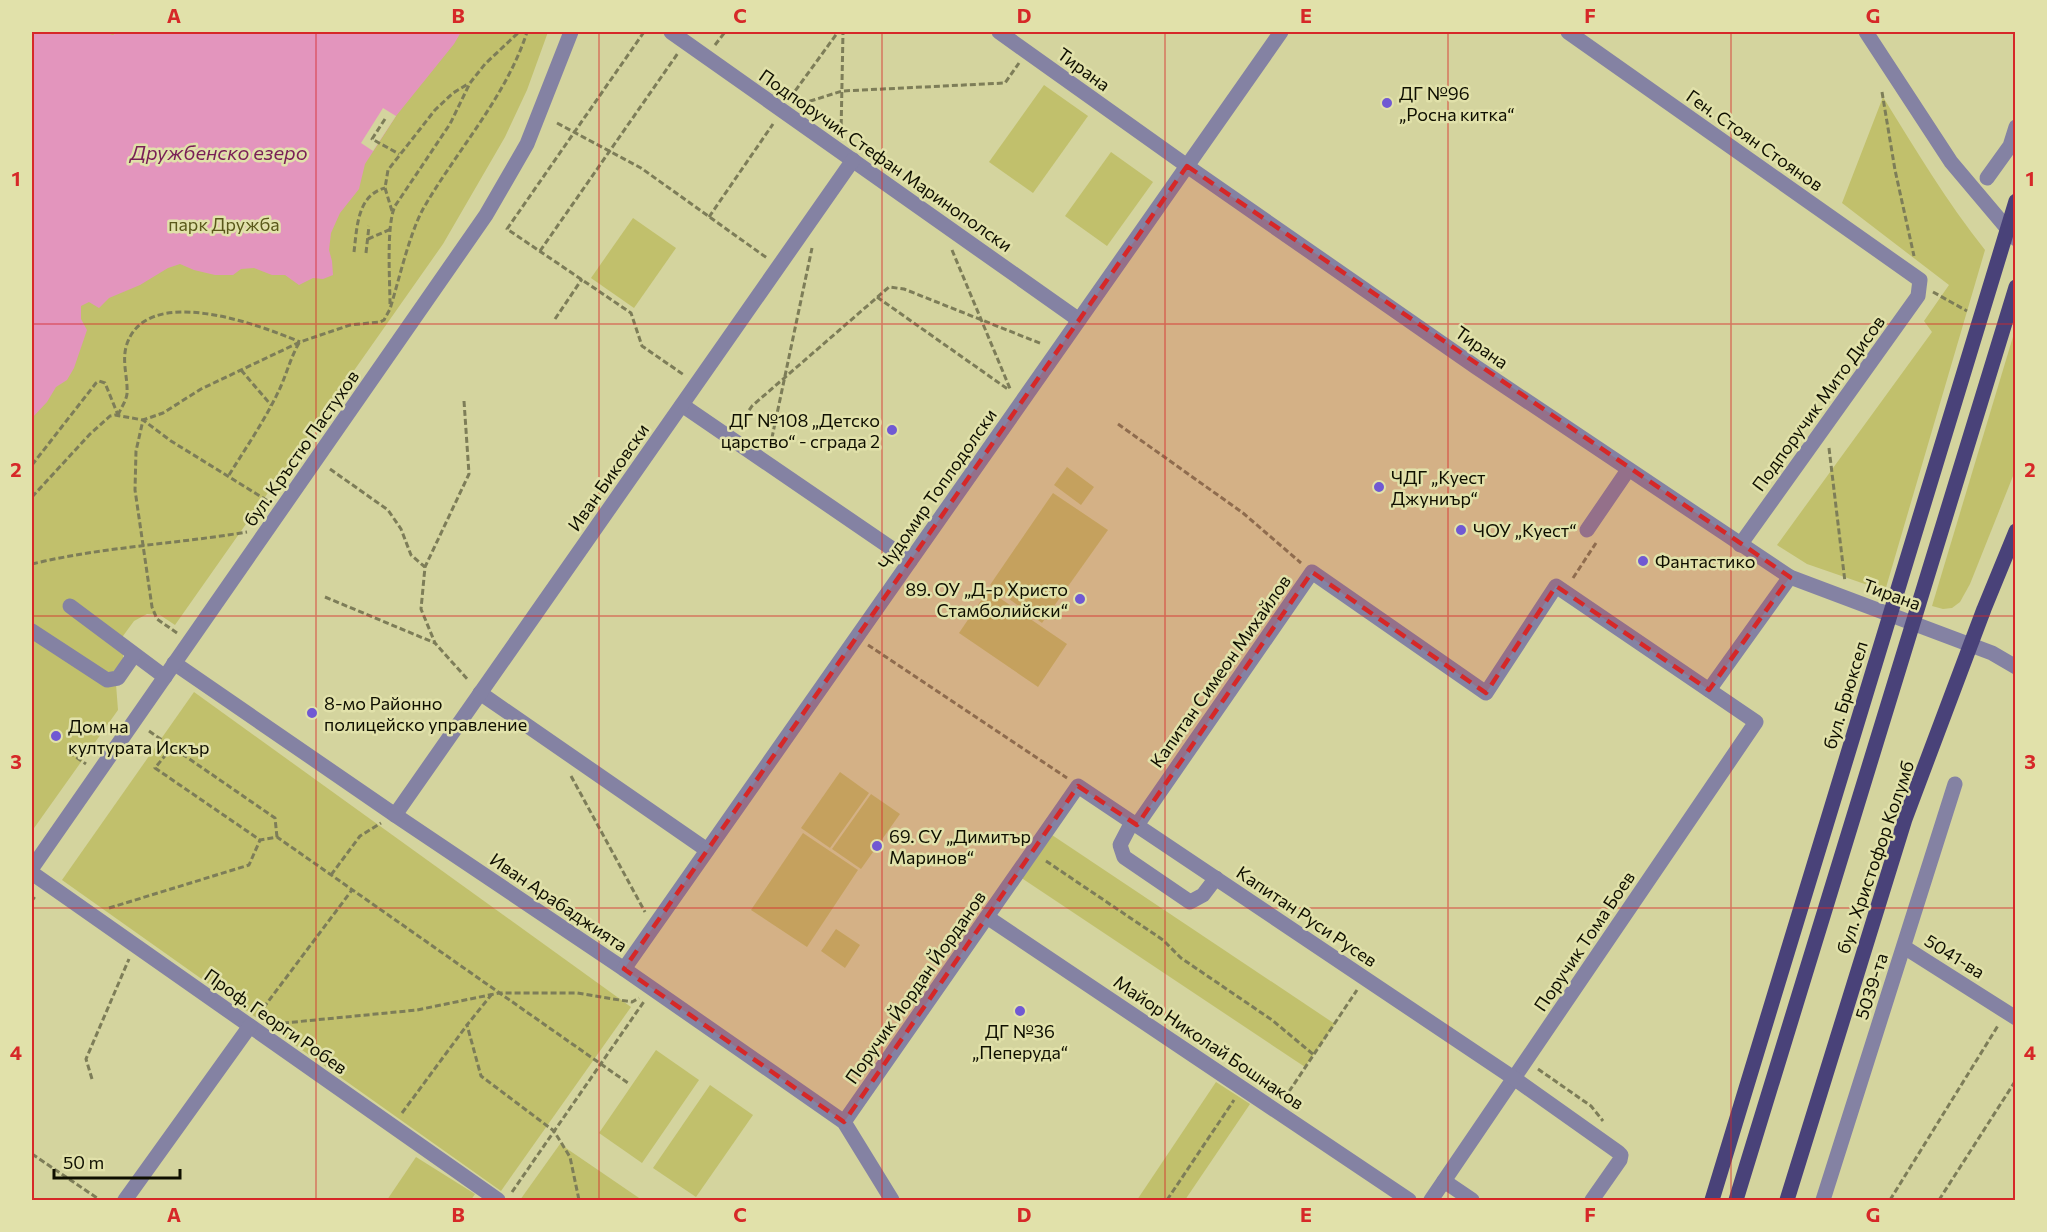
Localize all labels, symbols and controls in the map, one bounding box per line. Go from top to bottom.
text: A [167,3,181,27]
text: B [451,3,465,27]
text: C [733,3,747,27]
text: D [1017,3,1031,27]
text: E [1300,3,1312,27]
text: F [1584,3,1596,27]
text: G [1866,3,1880,27]
street label: Тирана [1053,43,1115,95]
street label: Подпоручик Стефан Маринополски [755,64,1017,256]
place label: ДГ №96 „Росна китка“ [1399,82,1514,125]
street label: Ген. Стоян Стоянов [1682,85,1828,195]
marker: ДГ №96 „Росна китка“ [1380,96,1394,110]
water label: Дружбенско езеро [128,140,308,164]
text: 1 [11,166,21,190]
text: 1 [2025,166,2035,190]
park label: парк Дружба [168,213,280,235]
street label: Подпоручик Мито Дисов [1747,311,1889,495]
street label: Тирана [1451,321,1513,373]
street label: бул. Кръстю Пастухов [239,366,363,530]
street label: Чудомир Топлодолски [873,404,1001,574]
place label: ДГ №108 „Детско царство“ - сграда 2 [721,409,880,452]
street label: Иван Биковски [563,419,653,535]
marker: ДГ №108 „Детско царство“ - сграда 2 [885,423,899,437]
text: 2 [10,457,22,481]
text: 2 [2024,457,2036,481]
place label: ЧДГ „Куест Джуниър“ [1391,466,1486,509]
marker: ЧДГ „Куест Джуниър“ [1372,480,1386,494]
place label: ЧОУ „Куест“ [1473,519,1577,541]
marker: ЧОУ „Куест“ [1454,523,1468,537]
place label: Фантастико [1655,550,1755,572]
marker: Фантастико [1636,554,1650,568]
street label: Капитан Симеон Михайлов [1145,570,1295,772]
street label: Тирана [1860,573,1924,615]
place label: 89. ОУ „Д-р Христо Стамболийски“ [905,578,1068,621]
marker: 89. ОУ „Д-р Христо Стамболийски“ [1073,592,1087,606]
street label: бул. Брюксел [1818,638,1872,752]
place label: 8-мо Районно полицейско управление [324,692,527,735]
marker: 8-мо Районно полицейско управление [305,706,319,720]
place label: Дом на културата Искър [68,715,209,758]
marker: Дом на културата Искър [49,729,63,743]
text: 3 [10,749,22,773]
text: 3 [2024,749,2036,773]
street label: бул. Христофор Колумб [1832,757,1918,956]
place label: 69. СУ „Димитър Маринов“ [889,825,1031,868]
marker: 69. СУ „Димитър Маринов“ [870,839,884,853]
street label: Иван Арабаджията [486,848,632,956]
street label: Капитан Руси Русев [1233,861,1381,971]
street label: Поручик Тома Боев [1529,867,1639,1015]
street label: Поручик Йордан Йорданов [840,886,990,1088]
street label: 5041-ва [1921,929,1989,983]
street label: 5039-та [1850,950,1892,1022]
street label: Проф. Георги Робев [200,963,352,1079]
street label: Майор Николай Бошнаков [1110,970,1308,1114]
marker: ДГ №36 „Пеперуда“ [1013,1004,1027,1018]
place label: ДГ №36 „Пеперуда“ [972,1020,1068,1063]
text: 4 [10,1040,22,1064]
text: 4 [2024,1040,2036,1064]
scale bar [54,1142,180,1180]
text: 50 m [63,1151,104,1173]
text: A [167,1202,181,1226]
text: B [451,1202,465,1226]
text: C [733,1202,747,1226]
text: D [1017,1202,1031,1226]
text: E [1300,1202,1312,1226]
text: F [1584,1202,1596,1226]
text: G [1866,1202,1880,1226]

